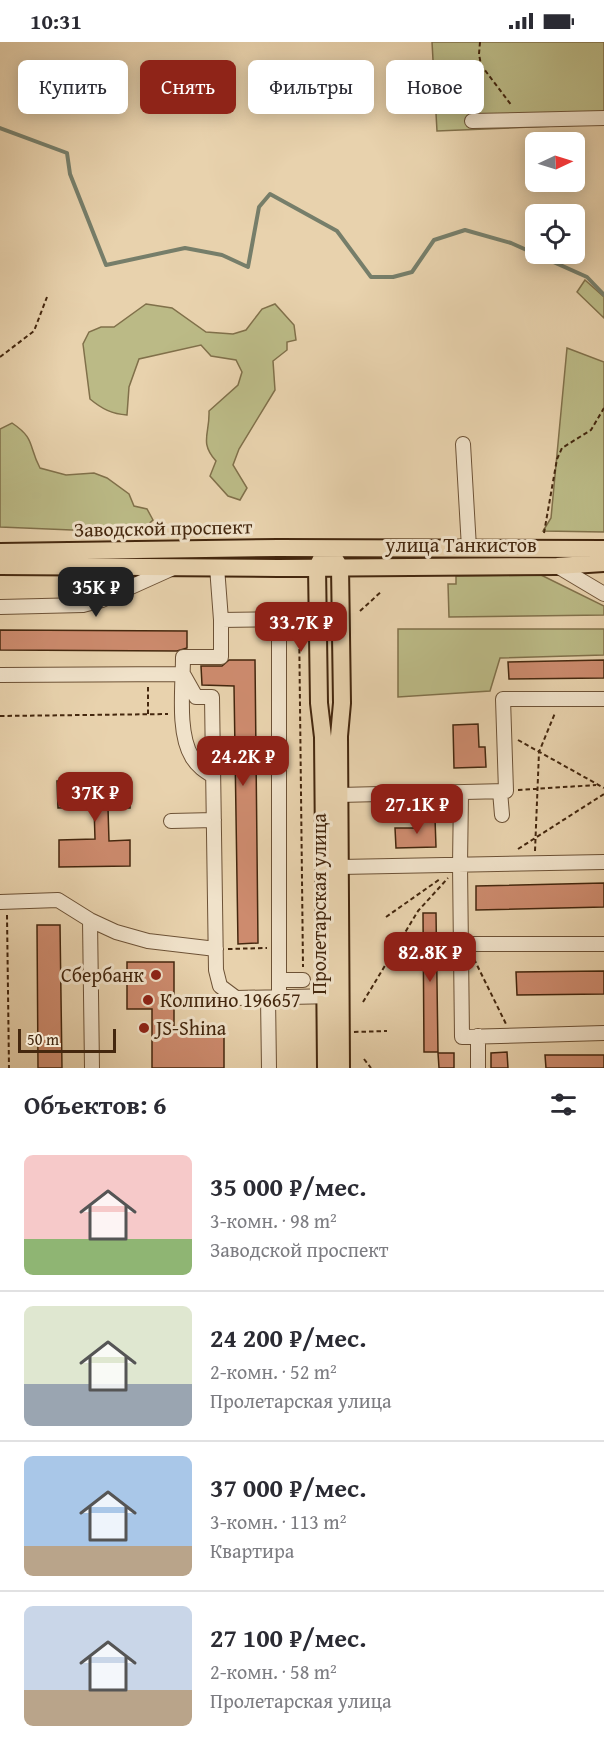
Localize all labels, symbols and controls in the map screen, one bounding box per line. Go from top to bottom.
text: 10:31 [30,5,82,37]
chip: Купить [18,60,128,114]
chip: Снять [140,60,236,114]
chip: Фильтры [248,60,374,114]
chip: Новое [386,60,484,114]
north arrow [525,132,585,192]
map controls [525,132,585,264]
button: locate [525,204,585,264]
street label: Заводской проспект [74,511,253,544]
street label: улица Танкистов [384,530,537,559]
pin: 35K ₽ [54,567,138,618]
text: 35K ₽ [72,572,120,601]
pin: 33.7K ₽ [246,602,356,653]
text: 33.7K ₽ [269,607,333,636]
pin: 24.2K ₽ [188,736,298,787]
text: 24.2K ₽ [211,741,275,770]
pin: 37K ₽ [53,772,137,823]
text: 37K ₽ [71,777,119,806]
pin: 27.1K ₽ [362,784,472,835]
text: 27.1K ₽ [385,789,449,818]
street label: Пролетарская улица [304,813,333,995]
pin: 82.8K ₽ [375,932,485,983]
text: 82.8K ₽ [398,937,462,966]
place label: Сбербанк [61,960,145,989]
marker: Сбербанк [149,968,163,982]
place label: Колпино 196657 [160,985,301,1014]
marker: Колпино 196657 [141,993,155,1007]
place label: JS-Shina [153,1013,227,1042]
marker: JS-Shina [137,1021,151,1035]
scale bar [18,1026,116,1054]
text: 50 m [27,1027,59,1051]
text: Объектов: 6 [24,1085,167,1124]
icon: filters [547,1088,580,1121]
text: 35 000 ₽/мес. [210,1167,366,1206]
icon: home [72,1179,144,1251]
text: 3-комн. · 98 m² [210,1206,337,1235]
text: Заводской проспект [210,1235,388,1264]
text: 24 200 ₽/мес. [210,1318,366,1357]
icon: home [72,1330,144,1402]
text: 2-комн. · 52 m² [210,1357,337,1386]
text: Пролетарская улица [210,1386,392,1415]
text: 37 000 ₽/мес. [210,1468,366,1507]
icon: home [72,1480,144,1552]
text: 3-комн. · 113 m² [210,1507,346,1536]
text: Квартира [210,1536,294,1565]
text: 27 100 ₽/мес. [210,1618,366,1657]
icon: home [72,1630,144,1702]
text: 2-комн. · 58 m² [210,1657,337,1686]
text: Пролетарская улица [210,1686,392,1715]

